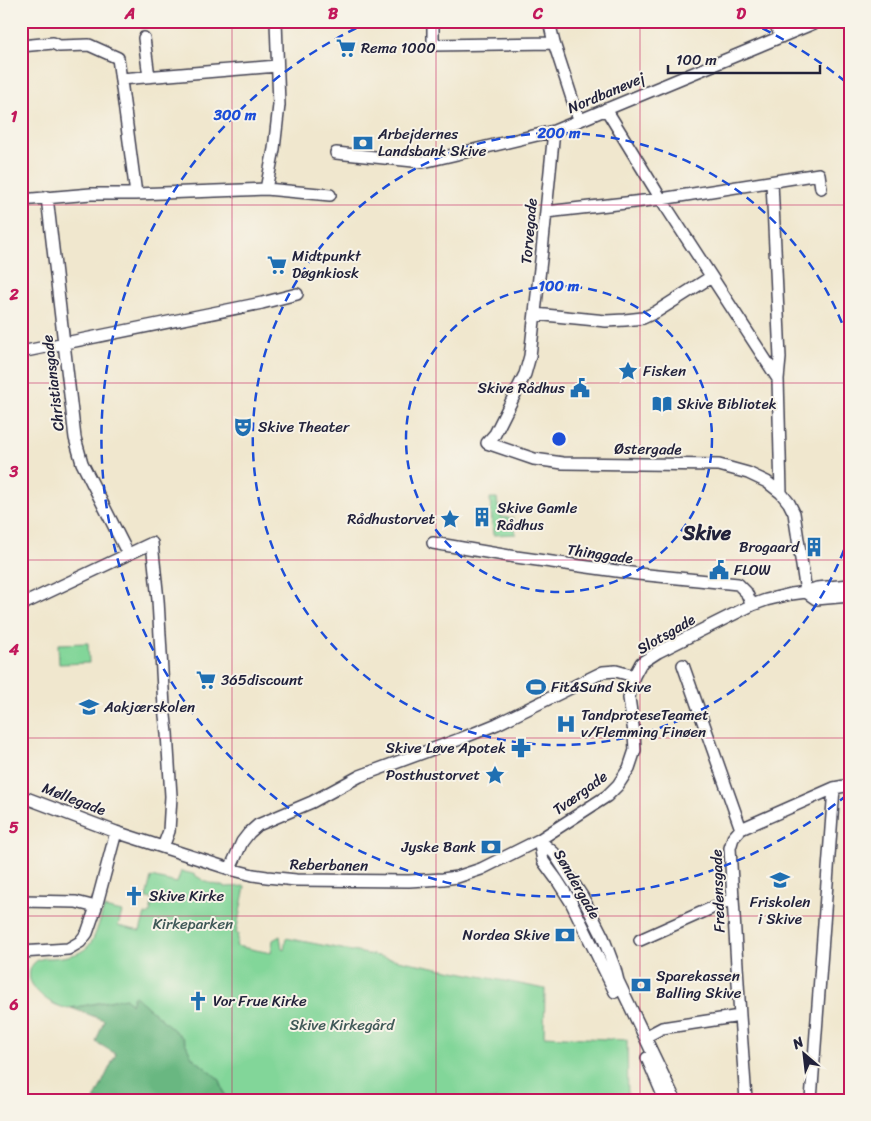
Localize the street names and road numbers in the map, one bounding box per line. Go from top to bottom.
street label: Nordbanevej [563,65,649,121]
street label: Torvegade [513,197,545,265]
street label: Christiansgade [34,333,72,433]
street label: Østergade [614,435,682,463]
street label: Thinggade [565,537,635,571]
street label: Slotsgade [632,607,700,661]
street label: Tværgade [547,764,613,822]
street label: Møllegade [38,775,110,823]
street label: Søndergade [546,844,608,924]
street label: Fredensgade [704,849,732,933]
street label: Reberbanen [290,851,368,879]

